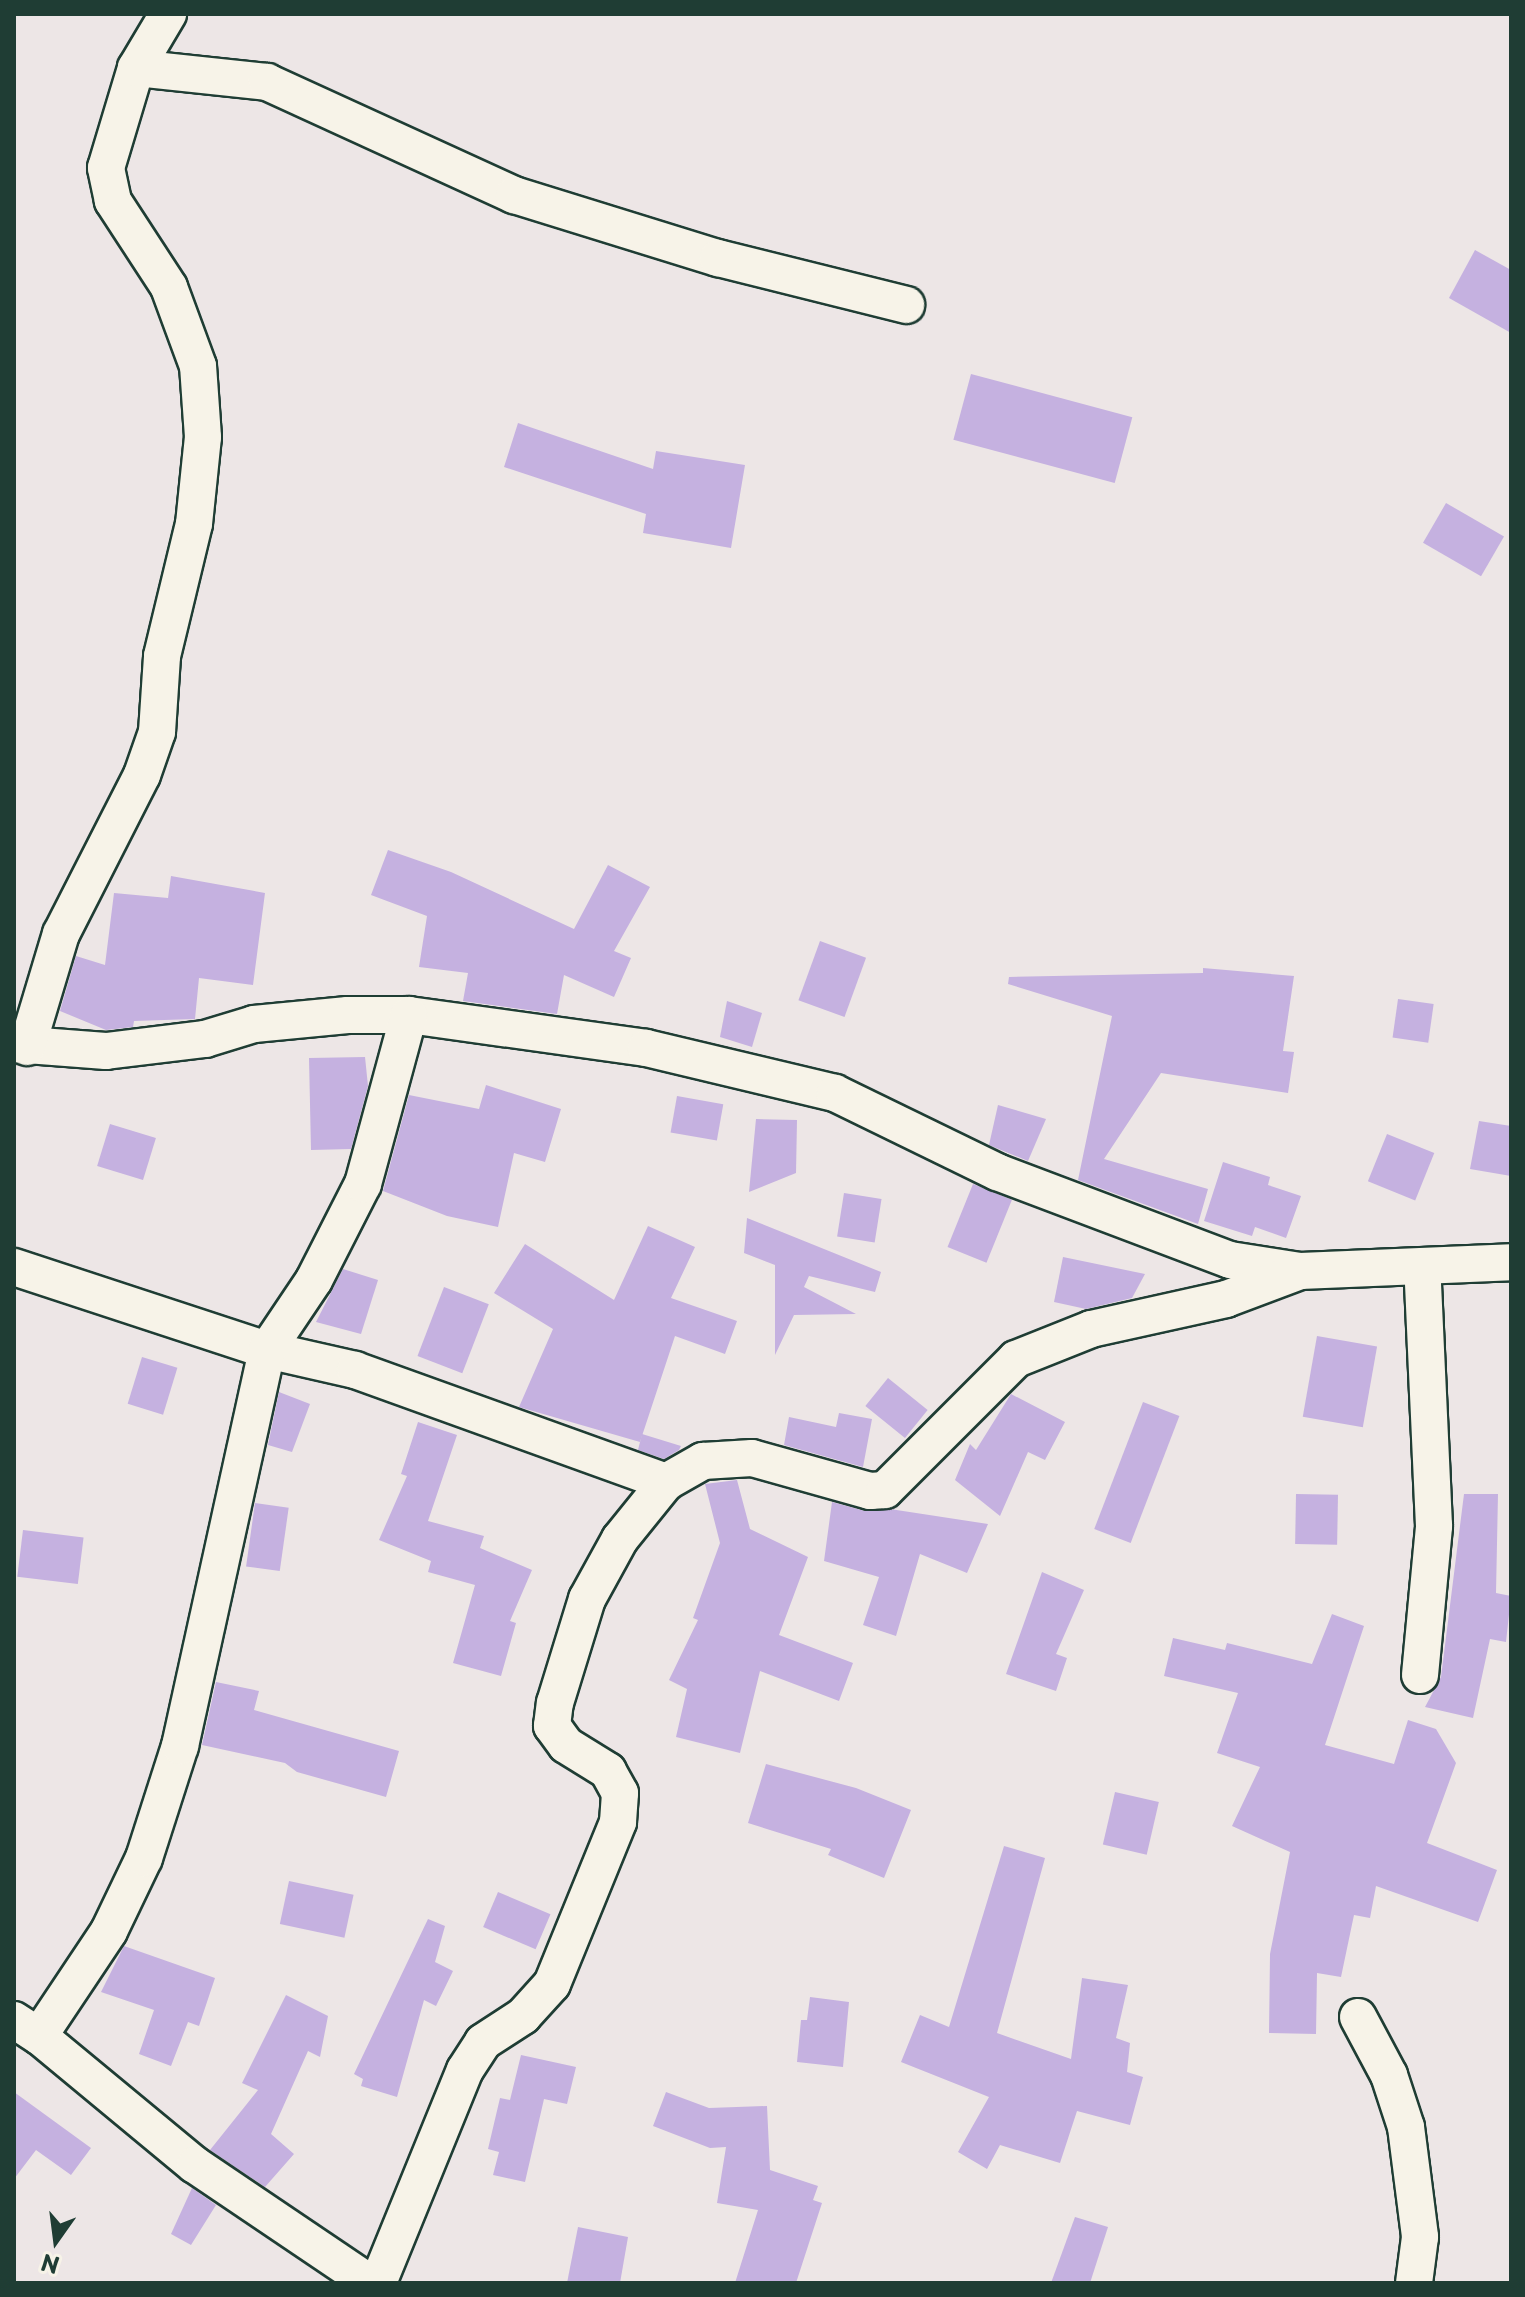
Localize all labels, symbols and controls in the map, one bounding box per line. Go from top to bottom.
north arrow [16,2201,96,2281]
text: N [38,2247,63,2283]

